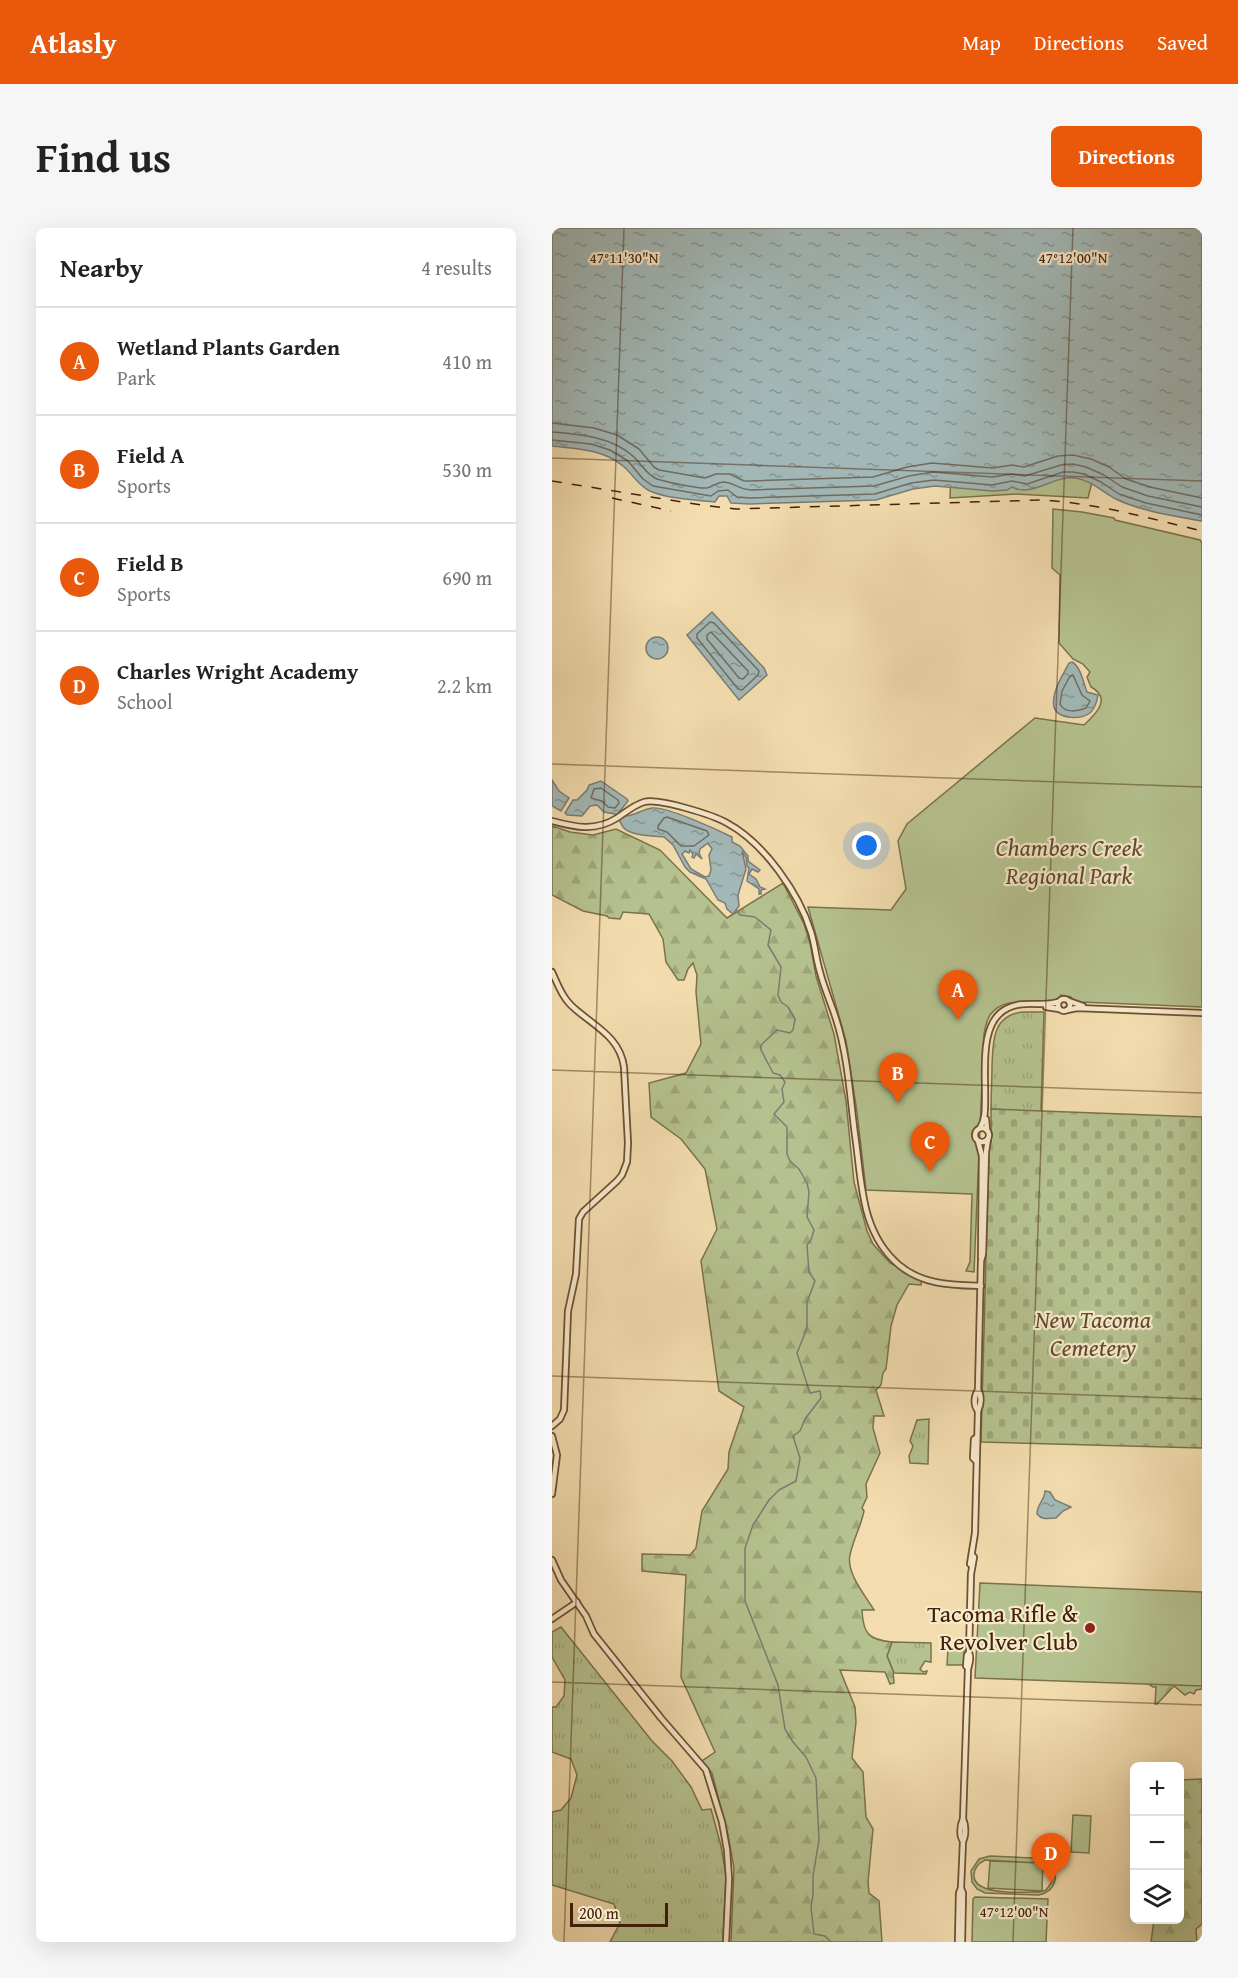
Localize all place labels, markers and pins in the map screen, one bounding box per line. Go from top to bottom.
pin: A [938,970,978,1020]
pin: B [878,1054,918,1103]
pin: C [910,1122,950,1172]
place label: Tacoma Rifle & Revolver Club [927,1596,1079,1659]
marker: Tacoma Rifle & Revolver Club [1083,1621,1097,1635]
pin: D [1032,1834,1070,1883]

